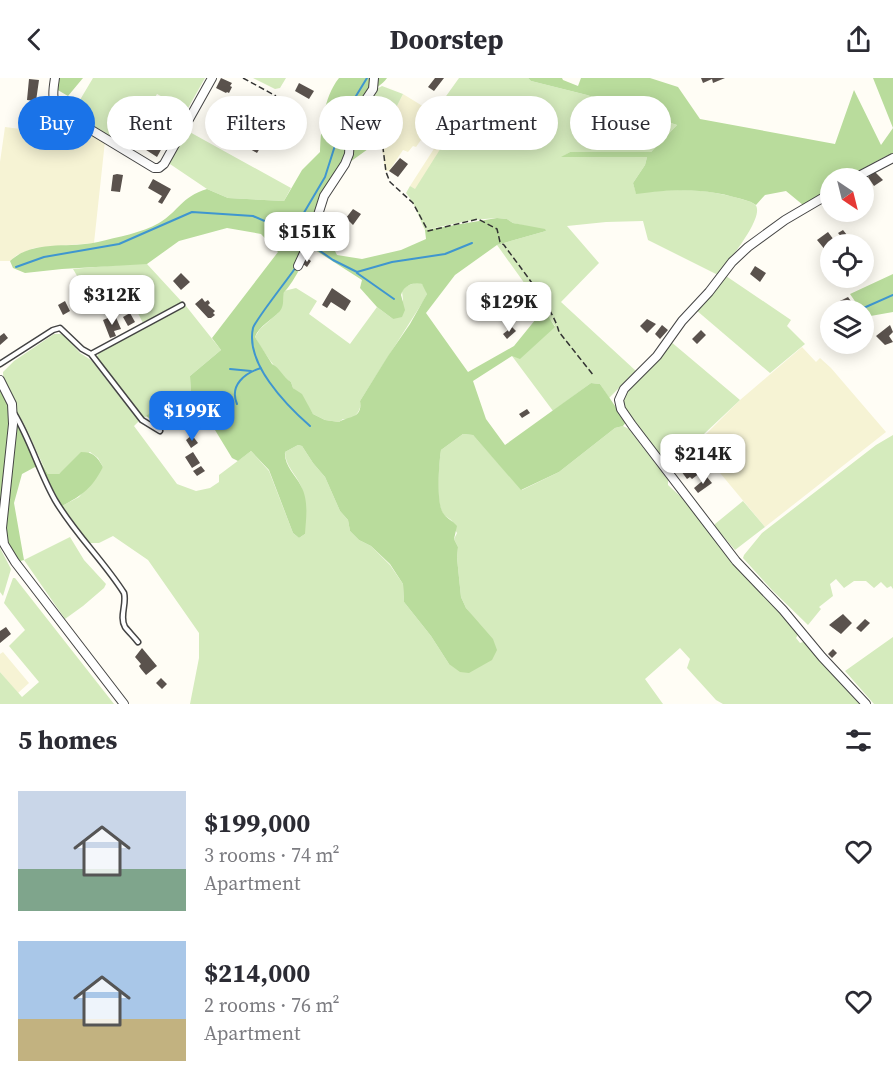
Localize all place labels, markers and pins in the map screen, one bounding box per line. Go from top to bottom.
pin: $151K [265,212,349,263]
pin: $312K [70,275,154,326]
pin: $129K [467,282,551,333]
pin: $199K [150,391,234,442]
pin: $214K [661,434,745,485]

